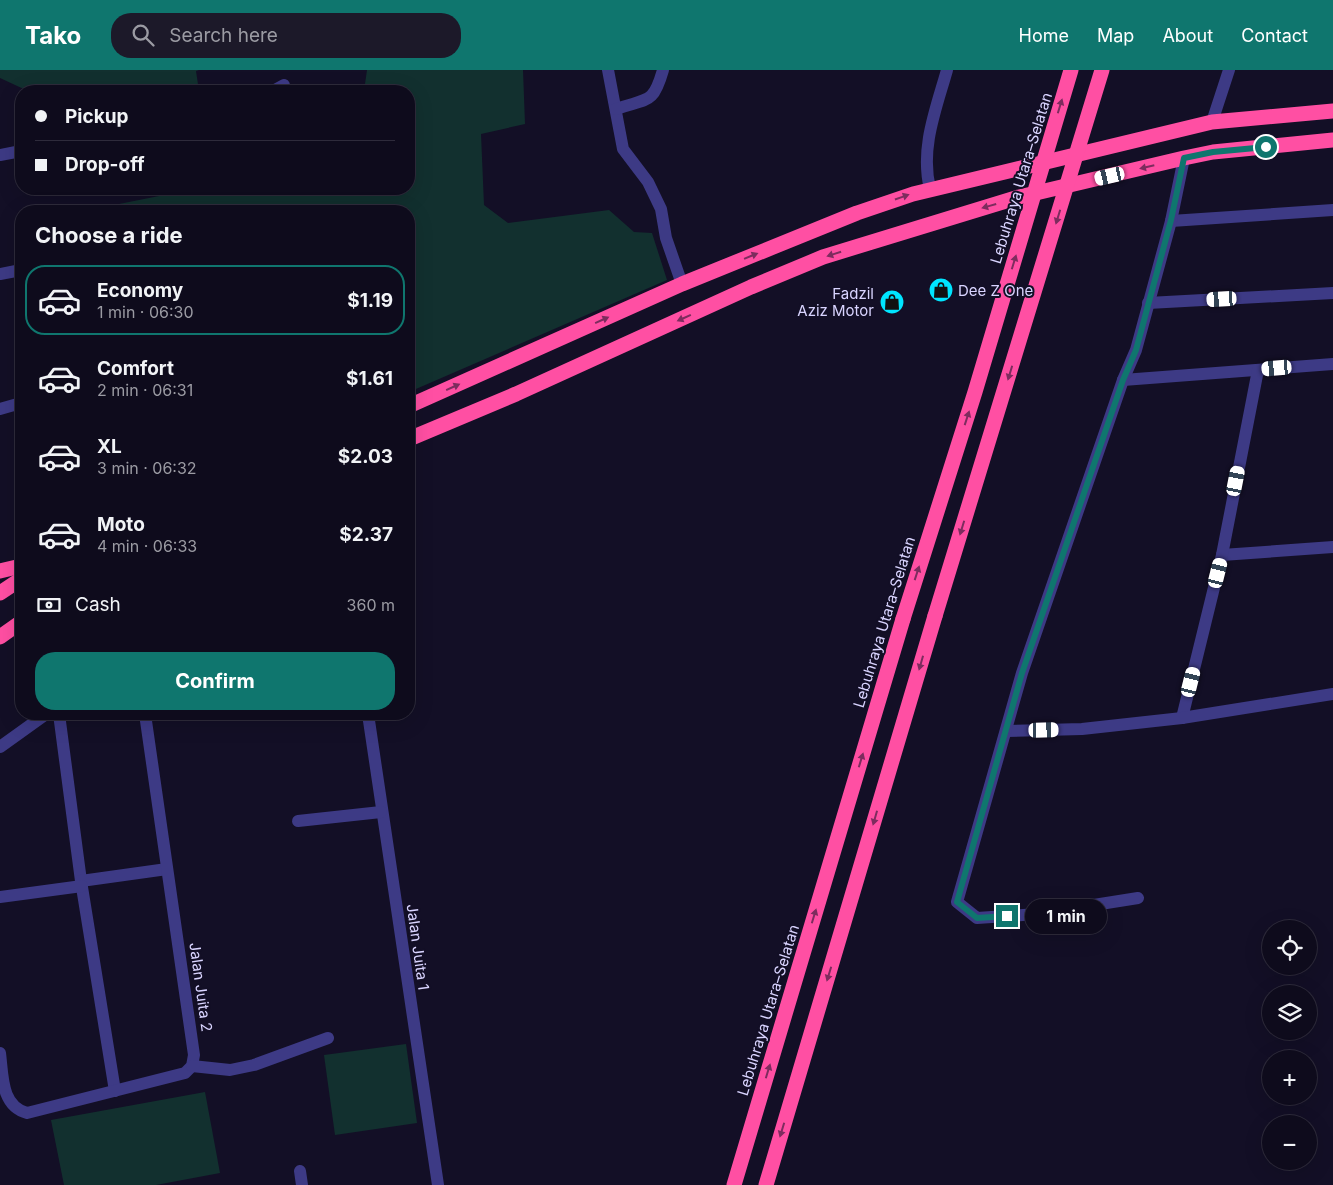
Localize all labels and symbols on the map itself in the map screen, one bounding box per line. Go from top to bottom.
street label: Lebuhraya Utara–Selatan [986,90,1056,266]
one-way arrow [1057,99,1065,114]
route start [1255,136,1277,158]
one-way arrow [1139,163,1154,171]
car [1093,165,1126,187]
one-way arrow [895,193,910,200]
one-way arrow [981,202,996,210]
one-way arrow [1053,210,1061,225]
one-way arrow [826,251,841,258]
one-way arrow [744,252,759,260]
one-way arrow [1010,255,1018,270]
shop icon: Dee Z One [928,277,954,303]
place label: Dee Z One [958,281,1033,300]
place label: Fadzil Aziz Motor [797,284,874,320]
shop icon: Fadzil Aziz Motor [879,289,905,315]
car [1206,291,1237,307]
one-way arrow [677,314,692,323]
one-way arrow [595,316,609,324]
car [1261,359,1292,377]
one-way arrow [1006,365,1014,380]
one-way arrow [446,382,460,390]
one-way arrow [963,410,971,425]
car [1225,465,1246,497]
one-way arrow [958,520,966,535]
street label: Lebuhraya Utara–Selatan [849,534,919,710]
car [1207,557,1228,589]
one-way arrow [914,565,922,580]
one-way arrow [917,655,925,670]
car [1180,666,1201,698]
car [1028,722,1059,738]
one-way arrow [857,752,865,767]
one-way arrow [871,811,879,826]
callout: 1 min [1024,898,1107,934]
street label: Jalan Juita 1 [403,903,433,991]
route end [996,905,1018,927]
one-way arrow [811,908,819,923]
street label: Lebuhraya Utara–Selatan [733,922,803,1098]
street label: Jalan Juita 2 [185,941,217,1033]
one-way arrow [824,967,832,982]
one-way arrow [764,1064,772,1079]
one-way arrow [778,1122,786,1137]

